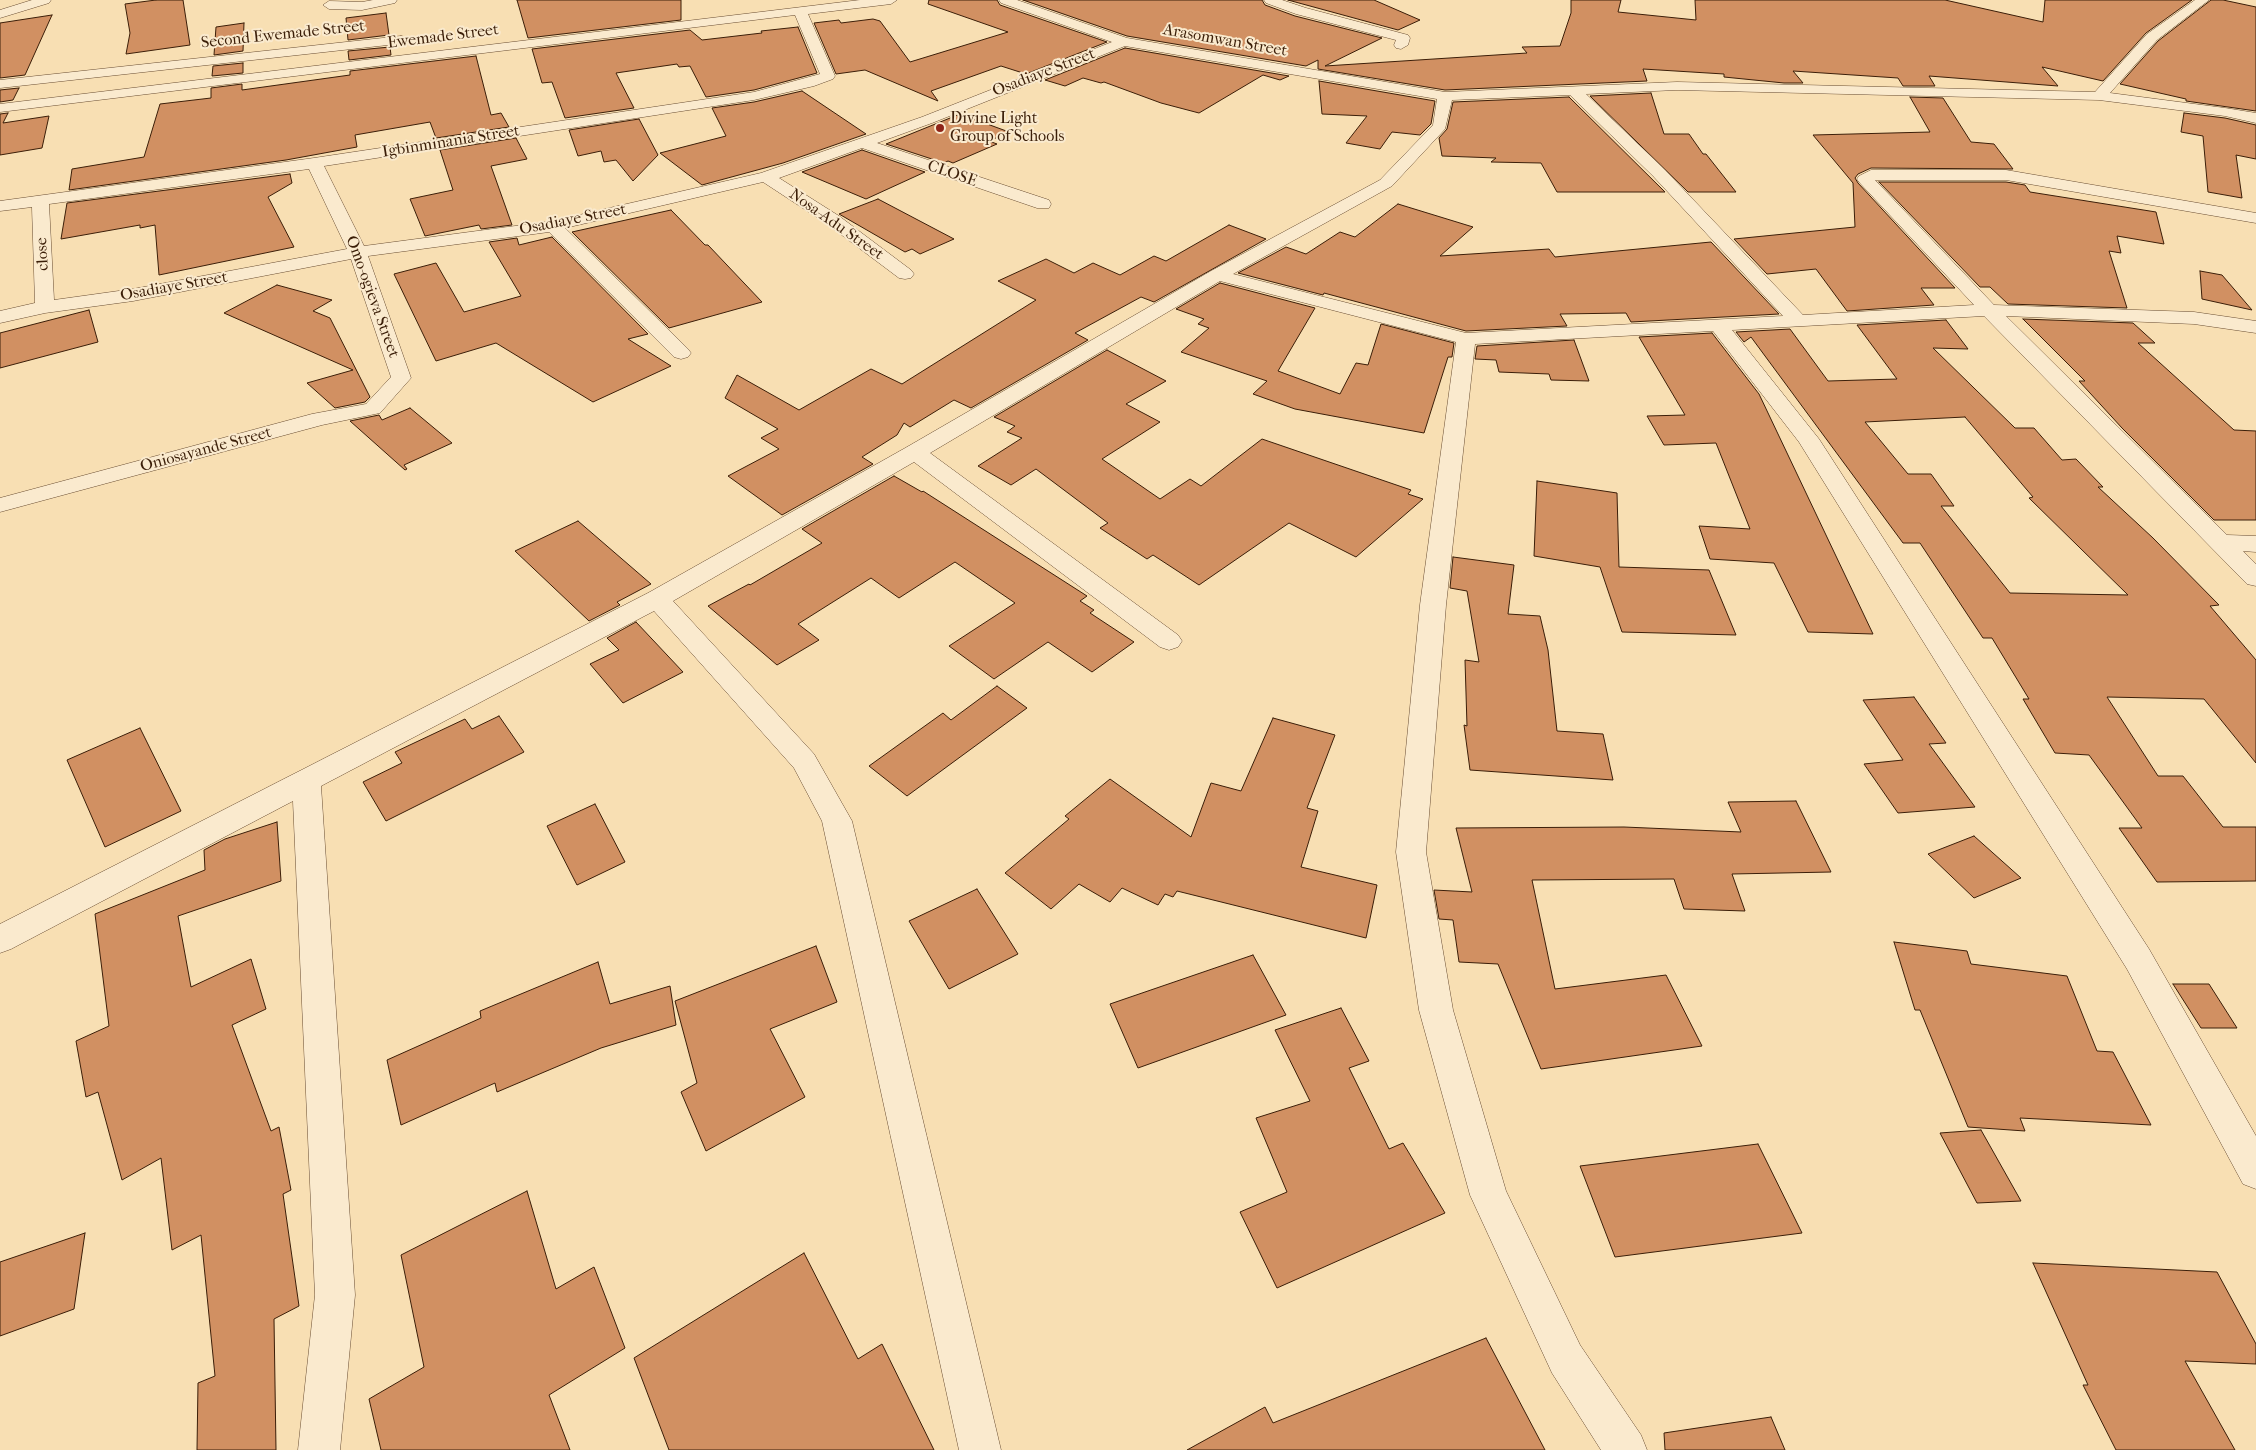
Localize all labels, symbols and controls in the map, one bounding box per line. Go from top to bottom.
street label: Second Ewemade Street [200,17,366,53]
street label: Ewemade Street [386,21,500,53]
street label: Arasomwan Street [1161,21,1289,61]
street label: Osadiaye Street [990,45,1098,101]
place label: Divine Light Group of Schools [950,109,1064,147]
street label: Igbinminania Street [381,122,521,162]
marker: Divine Light Group of Schools [934,122,946,134]
street label: CLOSE [925,157,979,191]
street label: Nosa-Adu Street [785,185,887,265]
street label: Osadiaye Street [518,200,628,240]
street label: Omo-ogieva Street [341,233,403,361]
street label: close [33,237,53,271]
street label: Osadiaye Street [119,268,229,306]
street label: Oniosayande Street [138,423,274,477]

